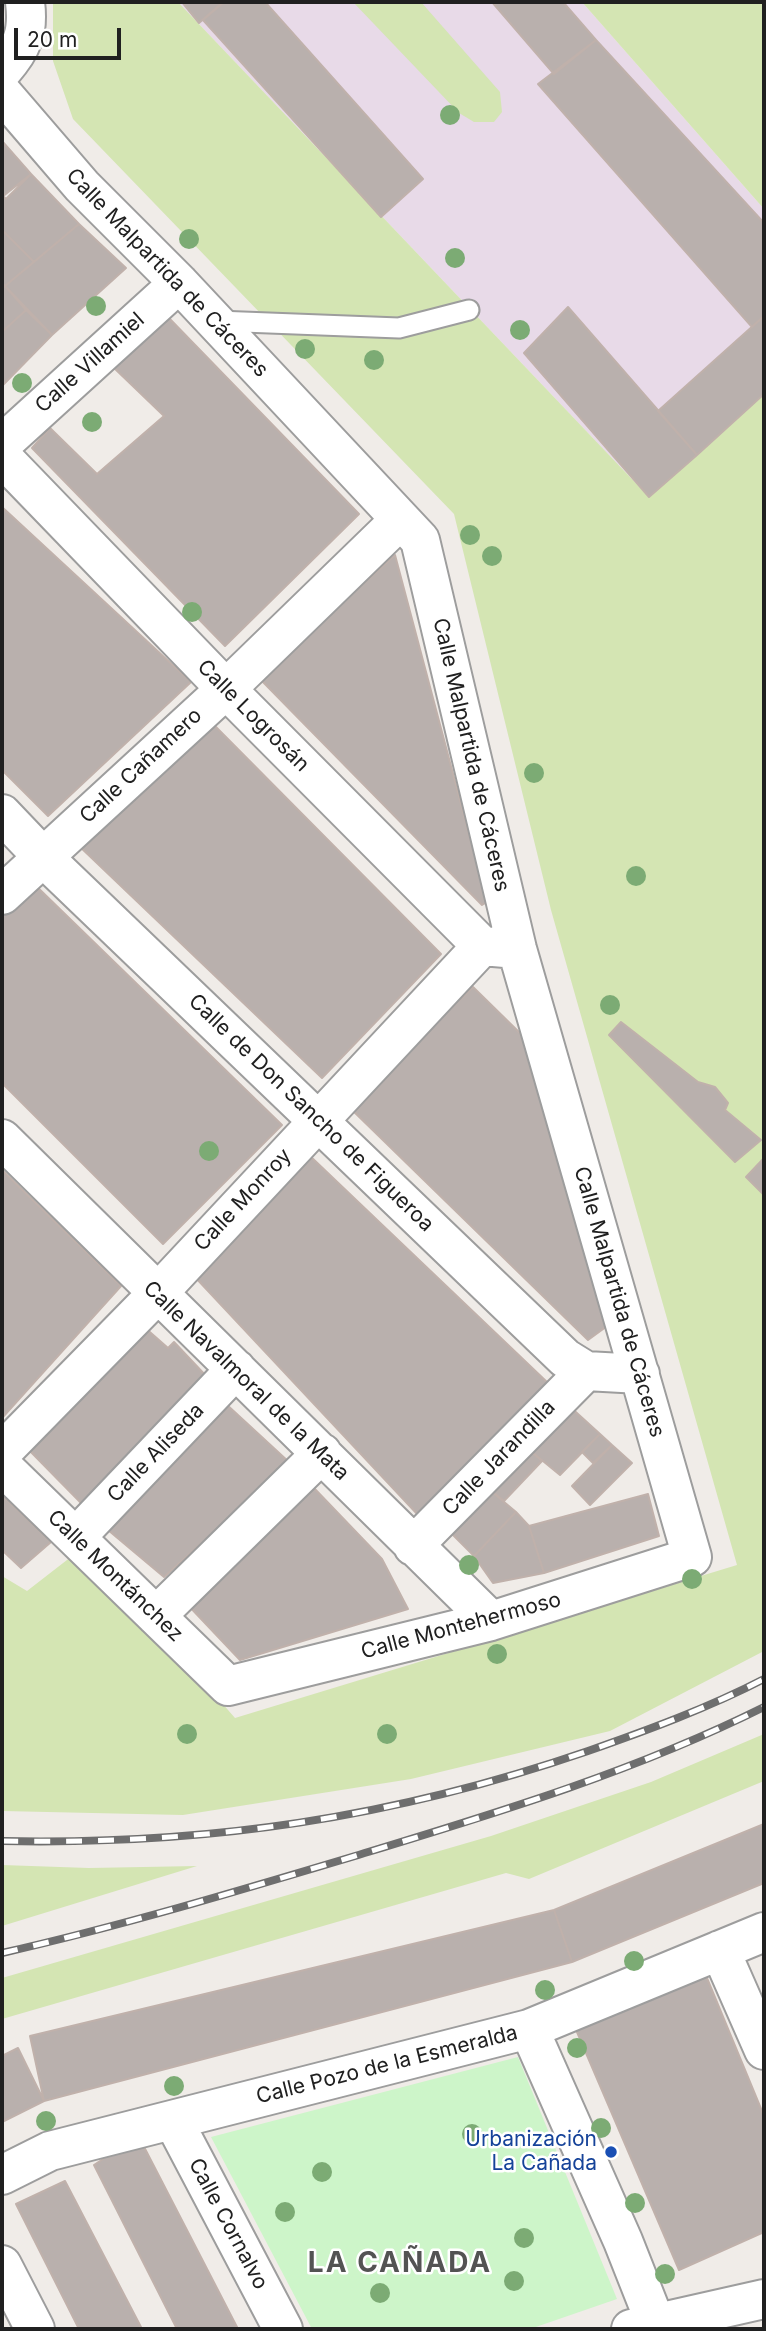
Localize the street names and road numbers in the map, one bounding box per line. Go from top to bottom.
street label: Calle Malpartida de Cáceres [61,163,273,383]
street label: Calle Villamiel [30,308,150,418]
street label: Calle Malpartida de Cáceres [427,616,515,894]
street label: Calle Logrosán [192,655,314,777]
street label: Calle Cañamero [75,703,207,829]
street label: Calle de Don Sancho de Figueroa [183,989,439,1237]
street label: Calle Monroy [189,1144,297,1256]
street label: Calle Malpartida de Cáceres [568,1164,670,1440]
street label: Calle Navalmoral de la Mata [138,1276,354,1486]
street label: Calle Jarandilla [437,1395,561,1521]
street label: Calle Aliseda [102,1398,210,1508]
street label: Calle Montánchez [42,1505,188,1647]
street label: Calle Montehermoso [358,1587,564,1665]
street label: Calle Pozo de la Esmeralda [254,2020,520,2110]
street label: Calle Cornalvo [183,2154,273,2294]

